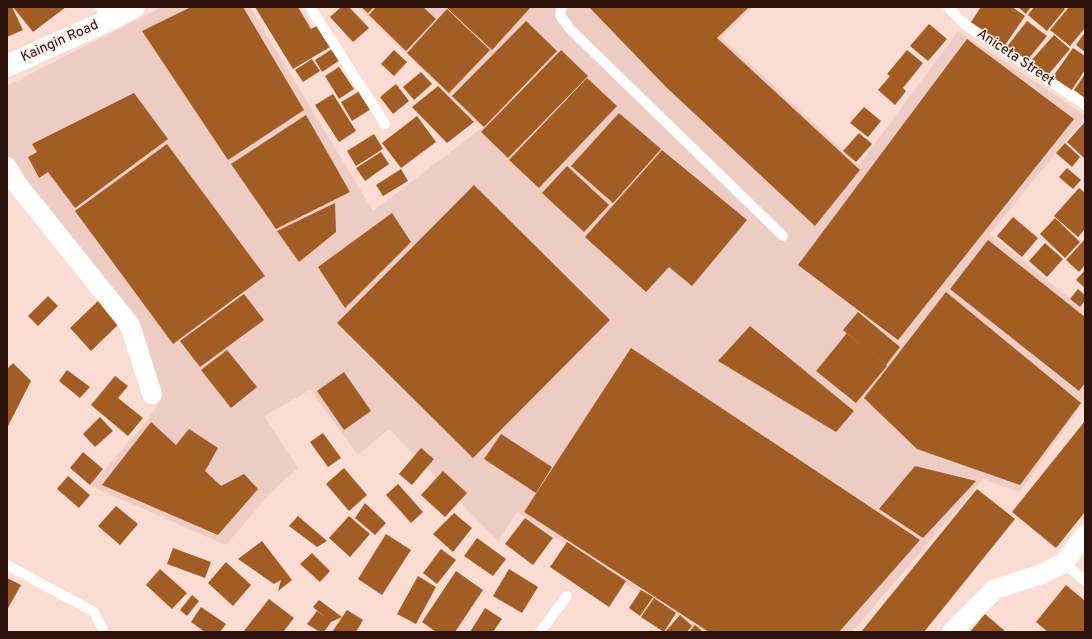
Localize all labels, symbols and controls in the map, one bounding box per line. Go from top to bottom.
street label: Kaingin Road [19,17,101,67]
street label: Aniceta Street [973,26,1057,90]

